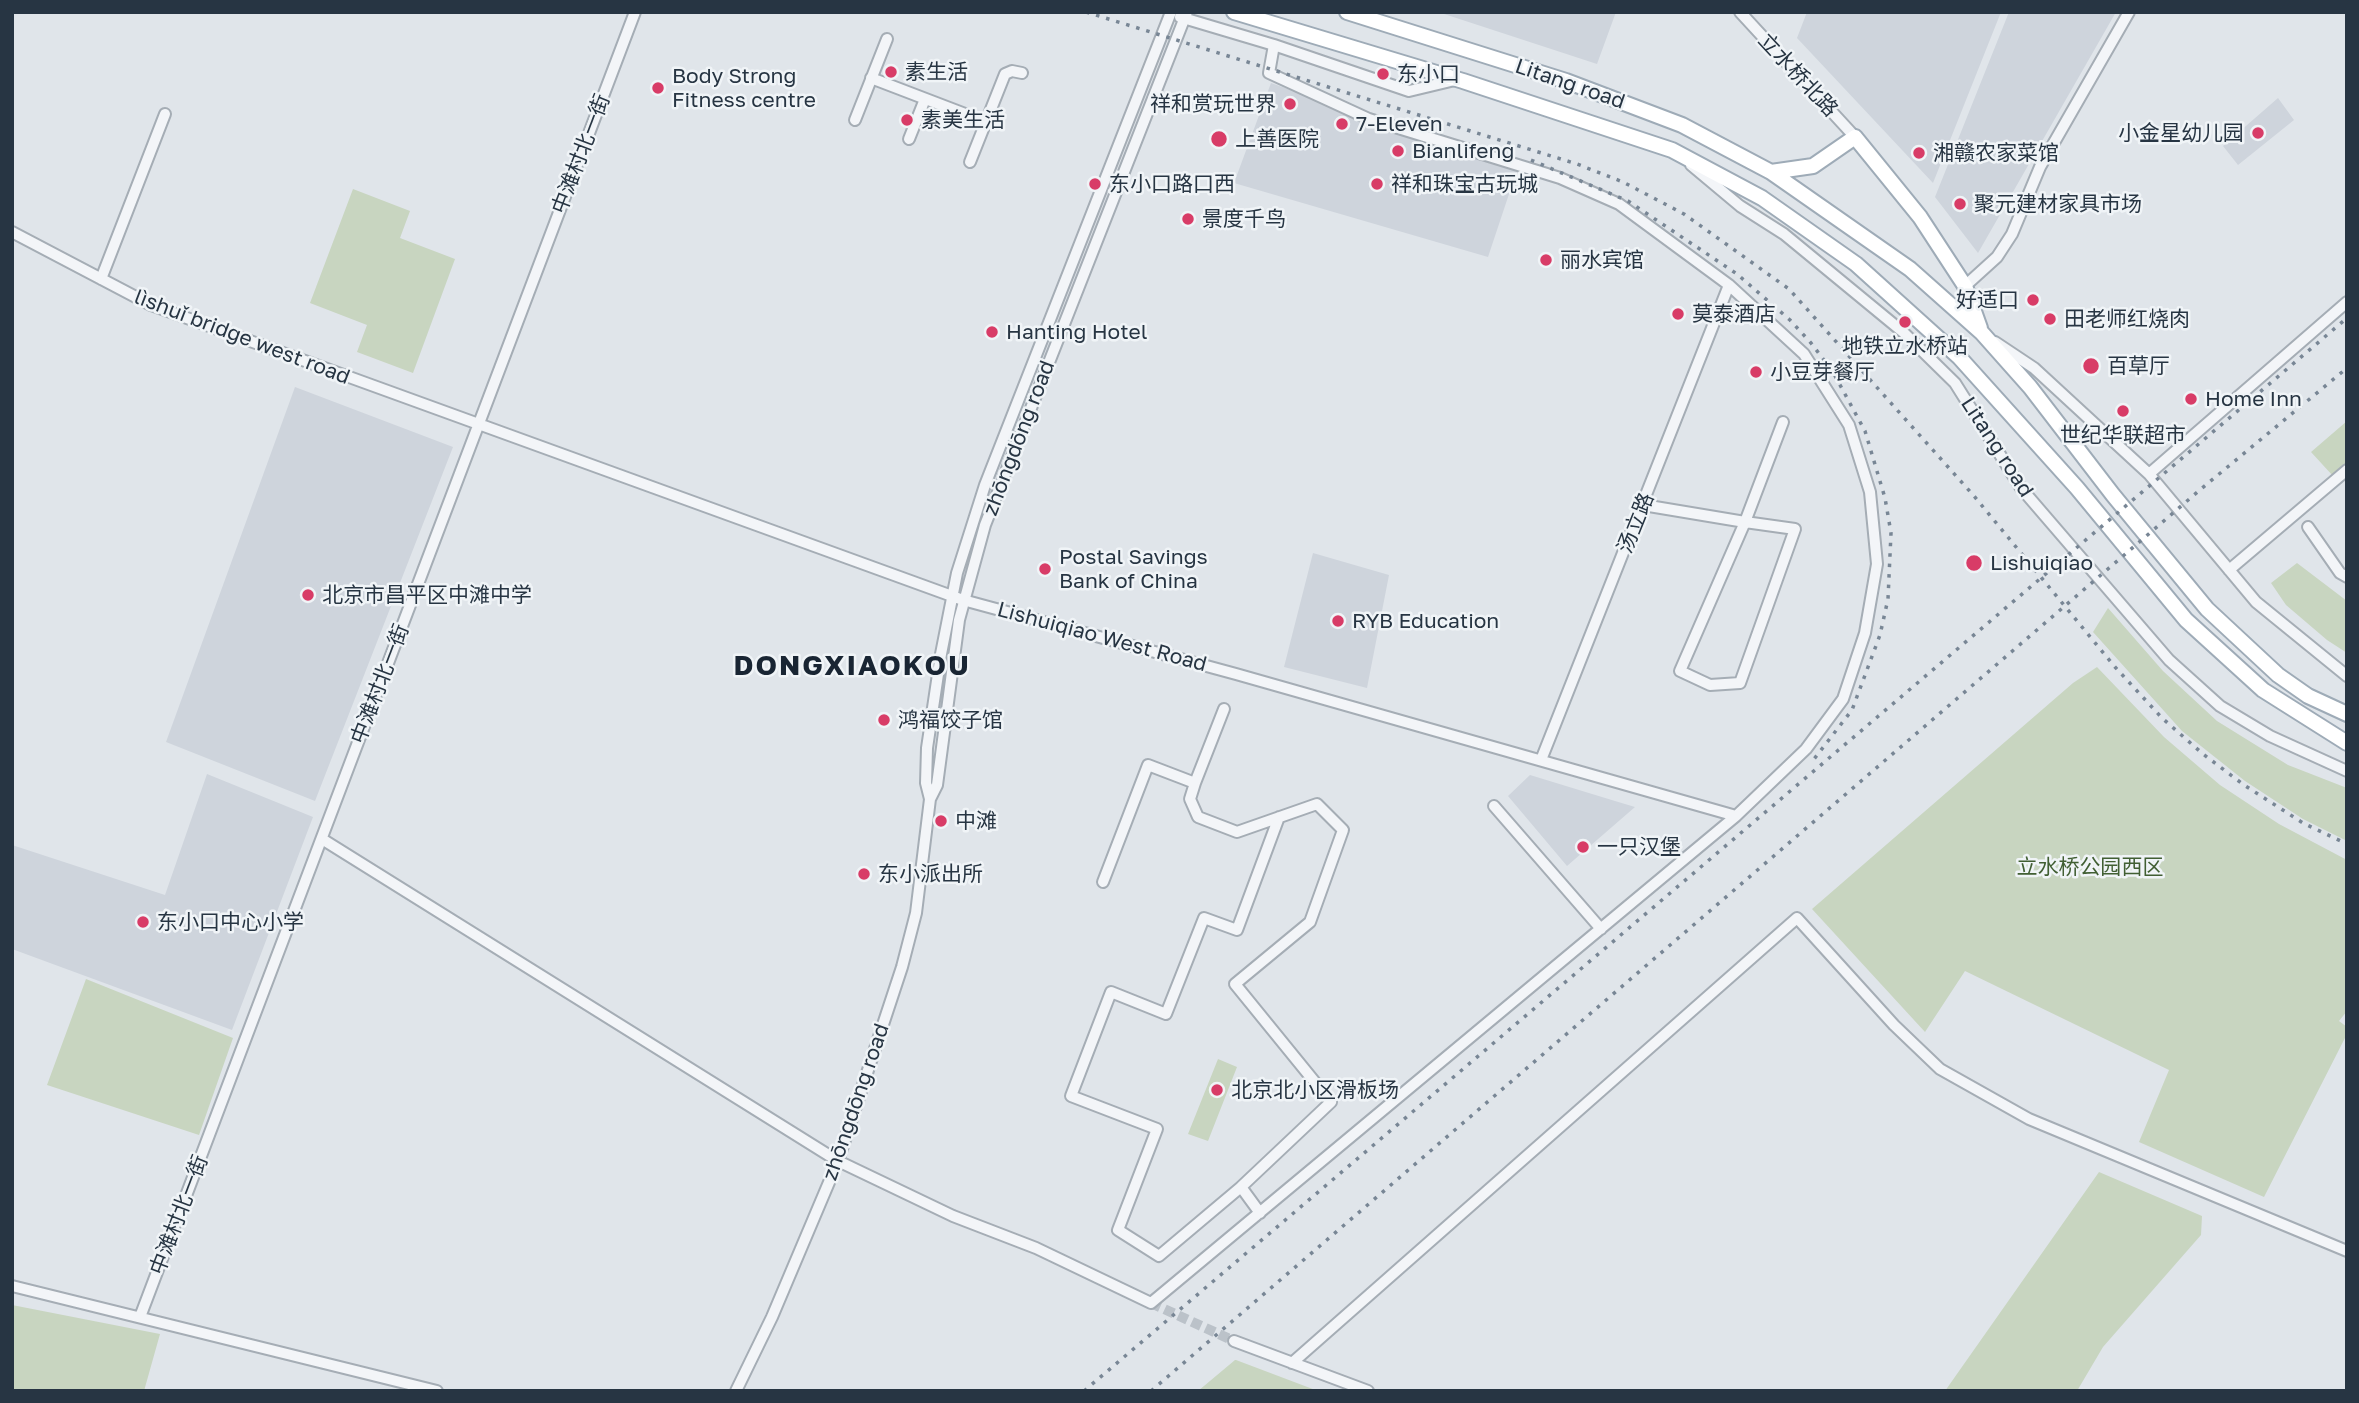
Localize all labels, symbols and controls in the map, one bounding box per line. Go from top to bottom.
street label: 立水桥北路 [1753,28,1843,122]
street label: Litang road [1512,53,1628,115]
place label: 素生活 [905,59,968,85]
place label: 东小口 [1397,61,1460,87]
place label: Body Strong Fitness centre [672,63,816,113]
marker: 素生活 [883,64,899,80]
marker: 东小口 [1375,66,1391,82]
marker: Body Strong Fitness centre [650,80,666,96]
street label: 中滩村北一街 [547,91,615,217]
place label: 祥和赏玩世界 [1150,91,1276,117]
marker: 祥和赏玩世界 [1282,96,1298,112]
place label: 素美生活 [921,107,1005,133]
place label: 7-Eleven [1356,111,1443,137]
marker: 素美生活 [899,112,915,128]
marker: 7-Eleven [1334,116,1350,132]
place label: 小金星幼儿园 [2118,120,2244,146]
marker: 小金星幼儿园 [2250,125,2266,141]
place label: 上善医院 [1235,126,1319,152]
marker: 上善医院 [1209,129,1229,149]
place label: Bianlifeng [1412,138,1514,164]
place label: 湘赣农家菜馆 [1933,140,2059,166]
marker: Bianlifeng [1390,143,1406,159]
marker: 湘赣农家菜馆 [1911,145,1927,161]
place label: 东小口路口西 [1109,171,1235,197]
place label: 祥和珠宝古玩城 [1391,171,1538,197]
marker: 东小口路口西 [1087,176,1103,192]
marker: 祥和珠宝古玩城 [1369,176,1385,192]
place label: 聚元建材家具市场 [1974,191,2142,217]
marker: 聚元建材家具市场 [1952,196,1968,212]
place label: 景度千鸟 [1202,206,1286,232]
marker: 景度千鸟 [1180,211,1196,227]
place label: 丽水宾馆 [1560,247,1644,273]
marker: 丽水宾馆 [1538,252,1554,268]
street label: lìshuǐ bridge west road [131,284,353,390]
place label: 好适口 [1956,287,2019,313]
marker: 好适口 [2025,292,2041,308]
place label: 莫泰酒店 [1692,301,1776,327]
marker: 莫泰酒店 [1670,306,1686,322]
place label: 田老师红烧肉 [2064,306,2190,332]
marker: 田老师红烧肉 [2042,311,2058,327]
marker: 地铁立水桥站 [1897,314,1913,330]
place label: Hanting Hotel [1006,319,1147,345]
marker: Hanting Hotel [984,324,1000,340]
place label: 地铁立水桥站 [1842,333,1968,359]
place label: 百草厅 [2107,353,2170,379]
marker: 百草厅 [2081,356,2101,376]
street label: zhōngdōng road [978,357,1060,519]
place label: 小豆芽餐厅 [1770,359,1875,385]
marker: 小豆芽餐厅 [1748,364,1764,380]
place label: Home Inn [2205,386,2302,412]
marker: Home Inn [2183,391,2199,407]
street label: Litang road [1955,392,2039,502]
marker: 世纪华联超市 [2115,403,2131,419]
place label: 世纪华联超市 [2060,422,2186,448]
street label: 汤立路 [1613,489,1659,557]
place label: Postal Savings Bank of China [1059,544,1208,594]
place label: Lishuiqiao [1990,550,2093,576]
marker: Lishuiqiao [1964,553,1984,573]
marker: Postal Savings Bank of China [1037,561,1053,577]
place label: 北京市昌平区中滩中学 [322,582,532,608]
marker: 北京市昌平区中滩中学 [300,587,316,603]
street label: Lishuiqiao West Road [994,597,1210,677]
place label: RYB Education [1352,608,1499,634]
marker: RYB Education [1330,613,1346,629]
street label: 中滩村北一街 [346,621,414,747]
district label: DONGXIAOKOU [735,649,969,683]
place label: 鸿福饺子馆 [898,707,1003,733]
marker: 鸿福饺子馆 [876,712,892,728]
place label: 中滩 [955,808,997,834]
marker: 中滩 [933,813,949,829]
place label: 一只汉堡 [1597,834,1681,860]
marker: 一只汉堡 [1575,839,1591,855]
park label: 立水桥公园西区 [2017,854,2163,880]
place label: 东小派出所 [878,861,983,887]
marker: 东小派出所 [856,866,872,882]
place label: 东小口中心小学 [157,909,304,935]
marker: 东小口中心小学 [135,914,151,930]
street label: zhōngdōng road [817,1020,895,1184]
place label: 北京北小区滑板场 [1231,1077,1399,1103]
marker: 北京北小区滑板场 [1209,1082,1225,1098]
street label: 中滩村北一街 [145,1152,213,1278]

